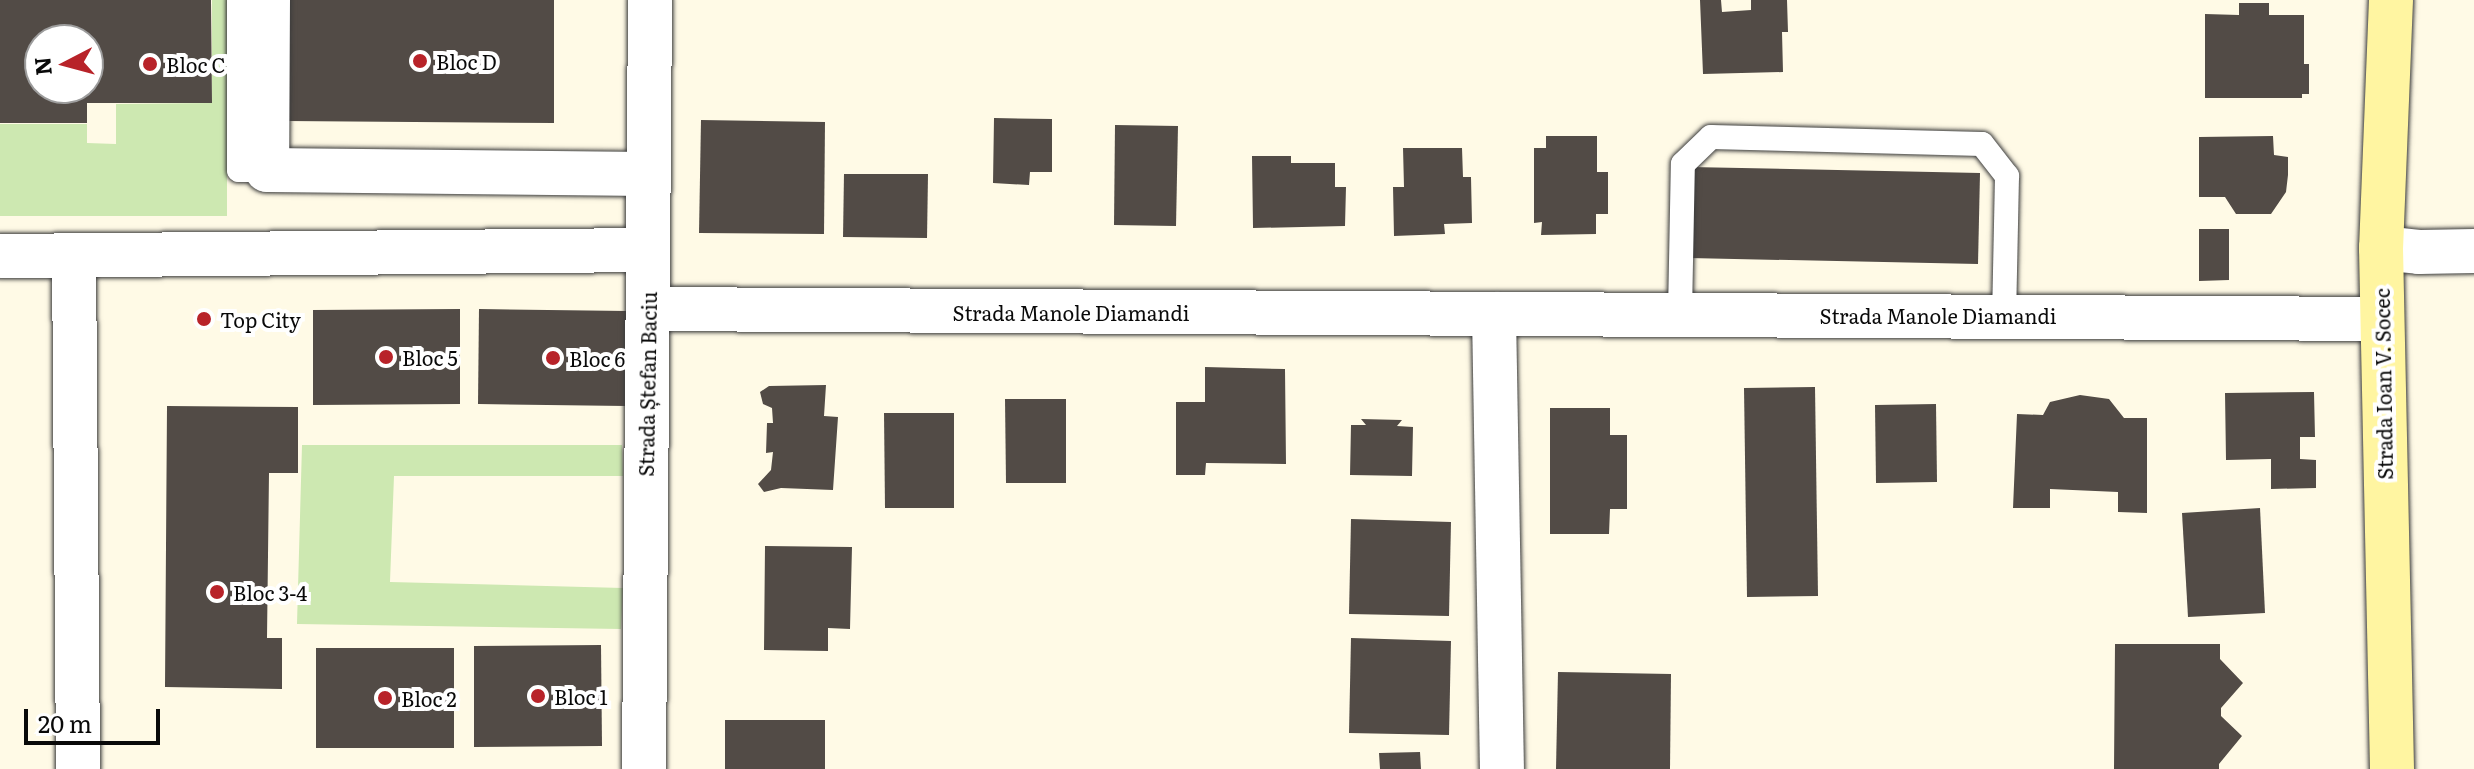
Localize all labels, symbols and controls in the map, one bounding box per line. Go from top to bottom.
north arrow [24,24,104,104]
place label: Bloc D [436,49,497,73]
place label: Bloc C [166,52,225,76]
marker: Bloc D [411,52,429,70]
text: N [24,55,59,77]
marker: Bloc C [141,55,159,73]
street label: Strada Ioan V. Socec [2369,288,2397,480]
street label: Strada Ștefan Baciu [633,291,661,477]
street label: Strada Manole Diamandi [953,300,1189,324]
street label: Strada Manole Diamandi [1820,303,2056,327]
place label: Top City [220,307,301,331]
marker: Top City [195,310,213,328]
place label: Bloc 5 [402,345,458,369]
place label: Bloc 6 [569,346,625,370]
marker: Bloc 5 [377,348,395,366]
marker: Bloc 6 [544,349,562,367]
place label: Bloc 3-4 [233,580,307,604]
marker: Bloc 3-4 [208,583,226,601]
place label: Bloc 1 [554,684,608,708]
place label: Bloc 2 [401,686,457,710]
marker: Bloc 1 [529,687,547,705]
marker: Bloc 2 [376,689,394,707]
scale bar [28,693,164,743]
text: 20 m [38,705,92,740]

